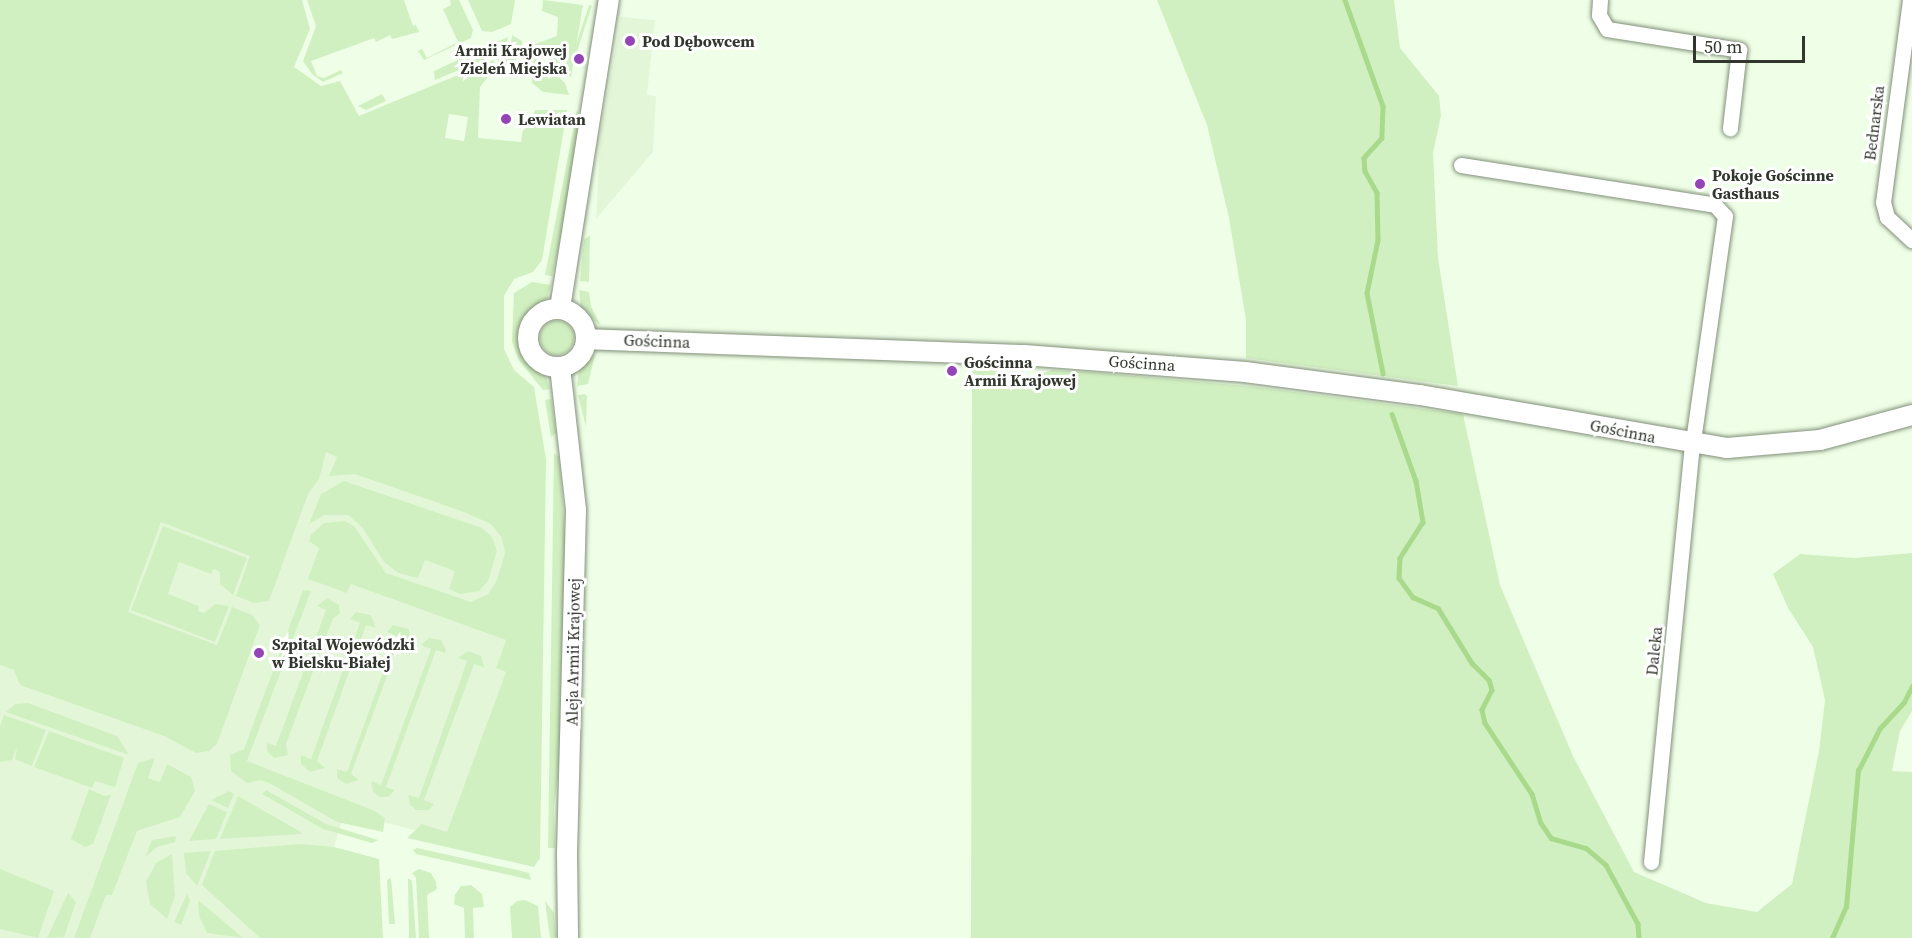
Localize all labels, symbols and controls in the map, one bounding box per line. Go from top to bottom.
scale bar [1696,24,1808,62]
place label: Pod Dębowcem [642,31,755,51]
marker: Pod Dębowcem [623,34,637,48]
text: 50 m [1704,34,1742,59]
place label: Armii Krajowej Zieleń Miejska [455,40,567,78]
marker: Armii Krajowej Zieleń Miejska [572,52,586,66]
street label: Bednarska [1860,84,1888,162]
place label: Lewiatan [518,109,586,129]
marker: Lewiatan [499,112,513,126]
place label: Pokoje Gościnne Gasthaus [1712,165,1834,203]
marker: Pokoje Gościnne Gasthaus [1693,177,1707,191]
street label: Gościnna [623,330,691,352]
street label: Gościnna [1108,351,1176,375]
place label: Gościnna Armii Krajowej [964,352,1076,390]
marker: Gościnna Armii Krajowej [945,364,959,378]
street label: Gościnna [1588,415,1658,447]
street label: Aleja Armii Krajowej [562,578,584,726]
street label: Daleka [1642,626,1666,676]
place label: Szpital Wojewódzki w Bielsku-Białej [272,634,415,672]
marker: Szpital Wojewódzki w Bielsku-Białej [250,644,268,662]

